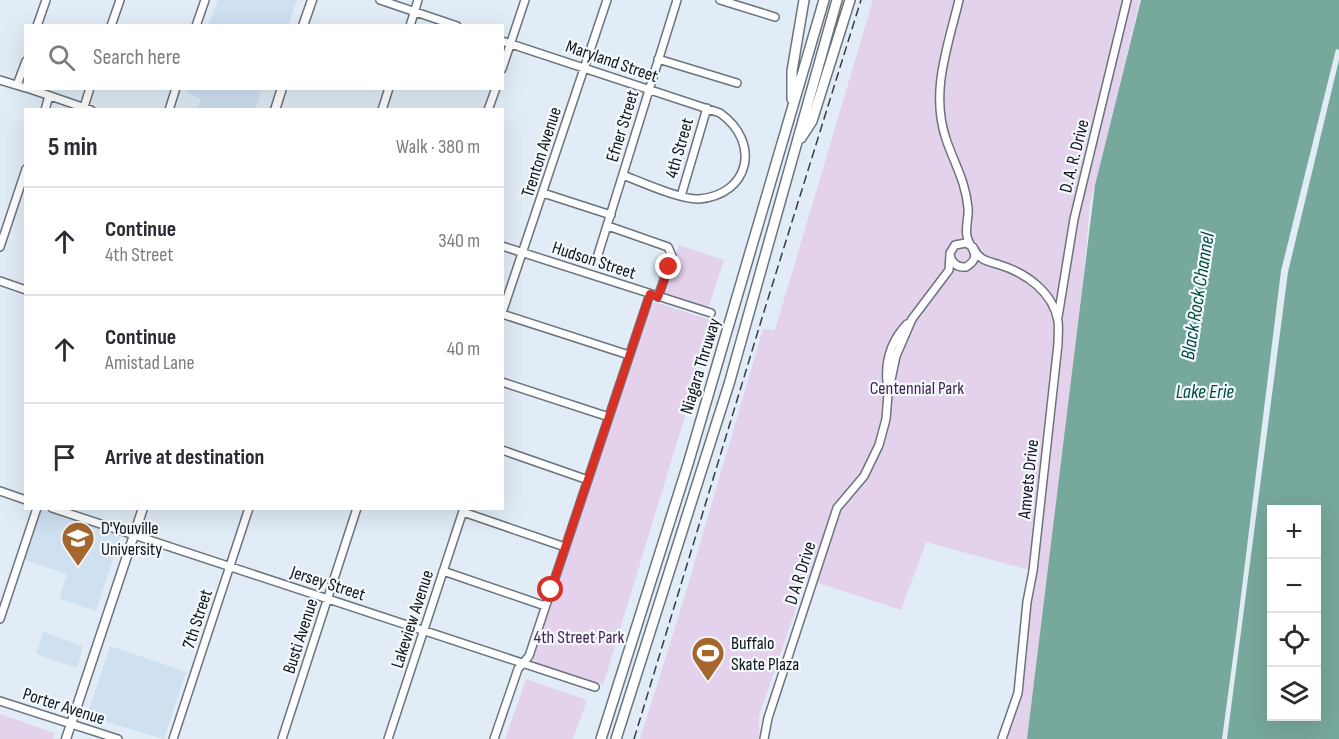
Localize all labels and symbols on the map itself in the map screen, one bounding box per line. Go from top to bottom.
street label: Maryland Street [563,36,661,87]
street label: Efner Street [602,87,643,164]
street label: Trenton Avenue [517,105,566,200]
street label: 4th Street [661,115,698,181]
street label: D. A. R. Drive [1055,117,1094,195]
water label: Black Rock Channel [1176,229,1220,361]
street label: Hudson Street [549,237,639,284]
route end [655,253,681,279]
street label: Niagara Thruway [676,316,725,417]
park label: Centennial Park [870,378,964,399]
water label: Lake Erie [1176,380,1234,404]
street label: Amvets Drive [1014,438,1043,521]
place label: D'Youville University [101,518,162,560]
school or university icon: D'Youville University [60,520,96,567]
street label: D A R Drive [780,539,820,607]
street label: Jersey Street [287,561,368,606]
street label: Lakeview Avenue [387,568,438,671]
route start [537,576,563,602]
street label: 7th Street [178,586,217,652]
street label: Busti Avenue [278,596,322,676]
park label: 4th Street Park [534,627,624,648]
place label: Buffalo Skate Plaza [731,633,799,675]
sports icon: Buffalo Skate Plaza [690,635,726,682]
street label: Porter Avenue [20,683,108,730]

